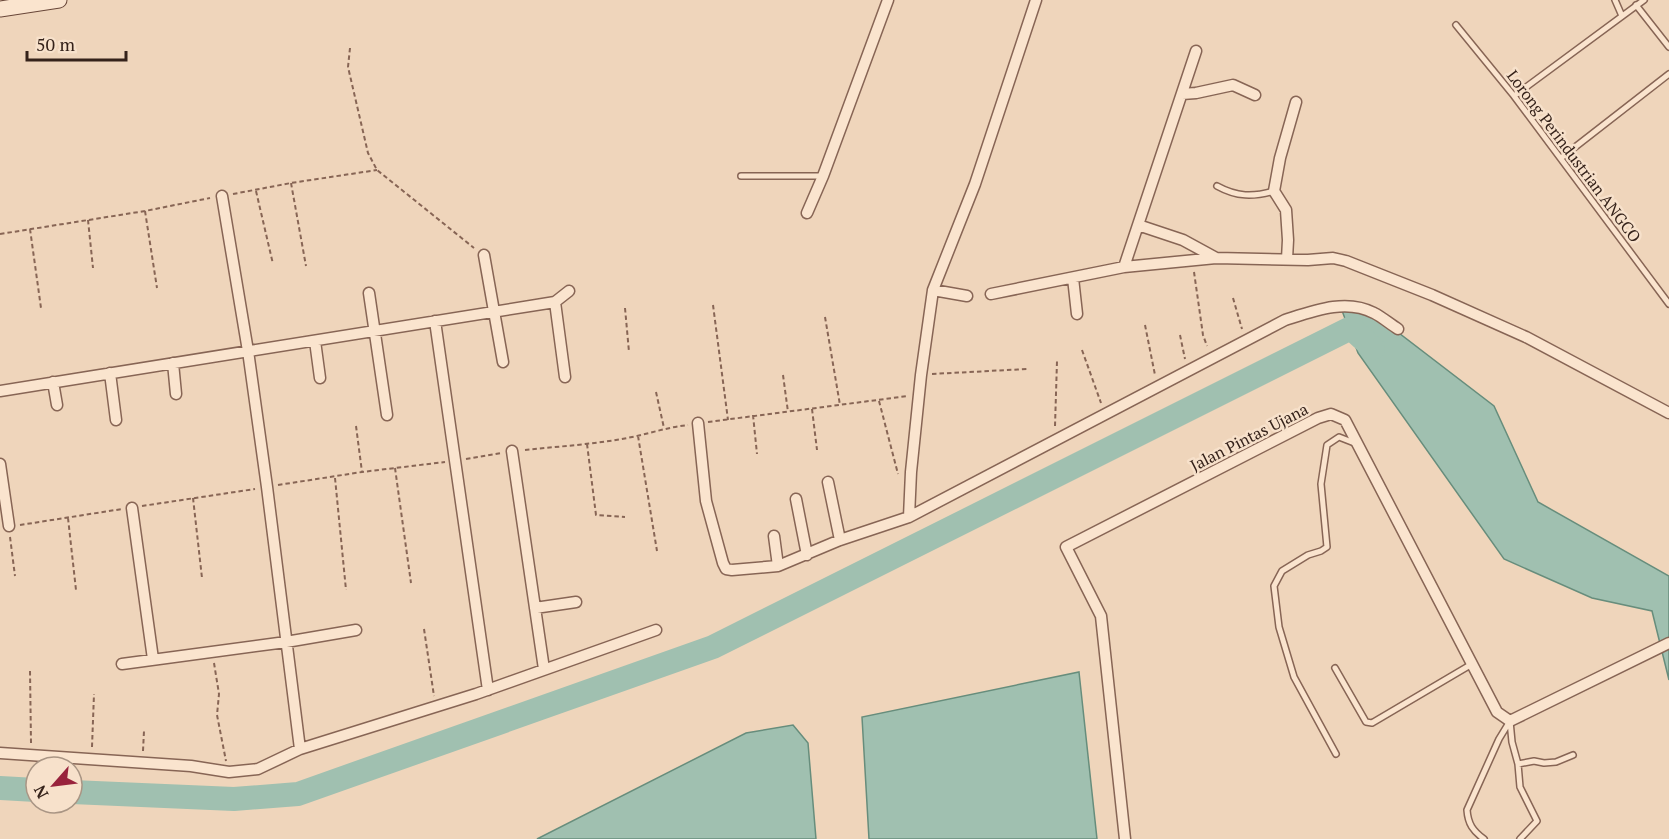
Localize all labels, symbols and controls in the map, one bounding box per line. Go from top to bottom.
scale bar [27,24,126,62]
text: 50 m [36,32,76,56]
street label: Lorong Perindustrian ANGCO [1502,65,1646,247]
street label: Jalan Pintas Ujana [1186,398,1312,476]
north arrow [24,755,84,815]
text: N [28,782,53,803]

